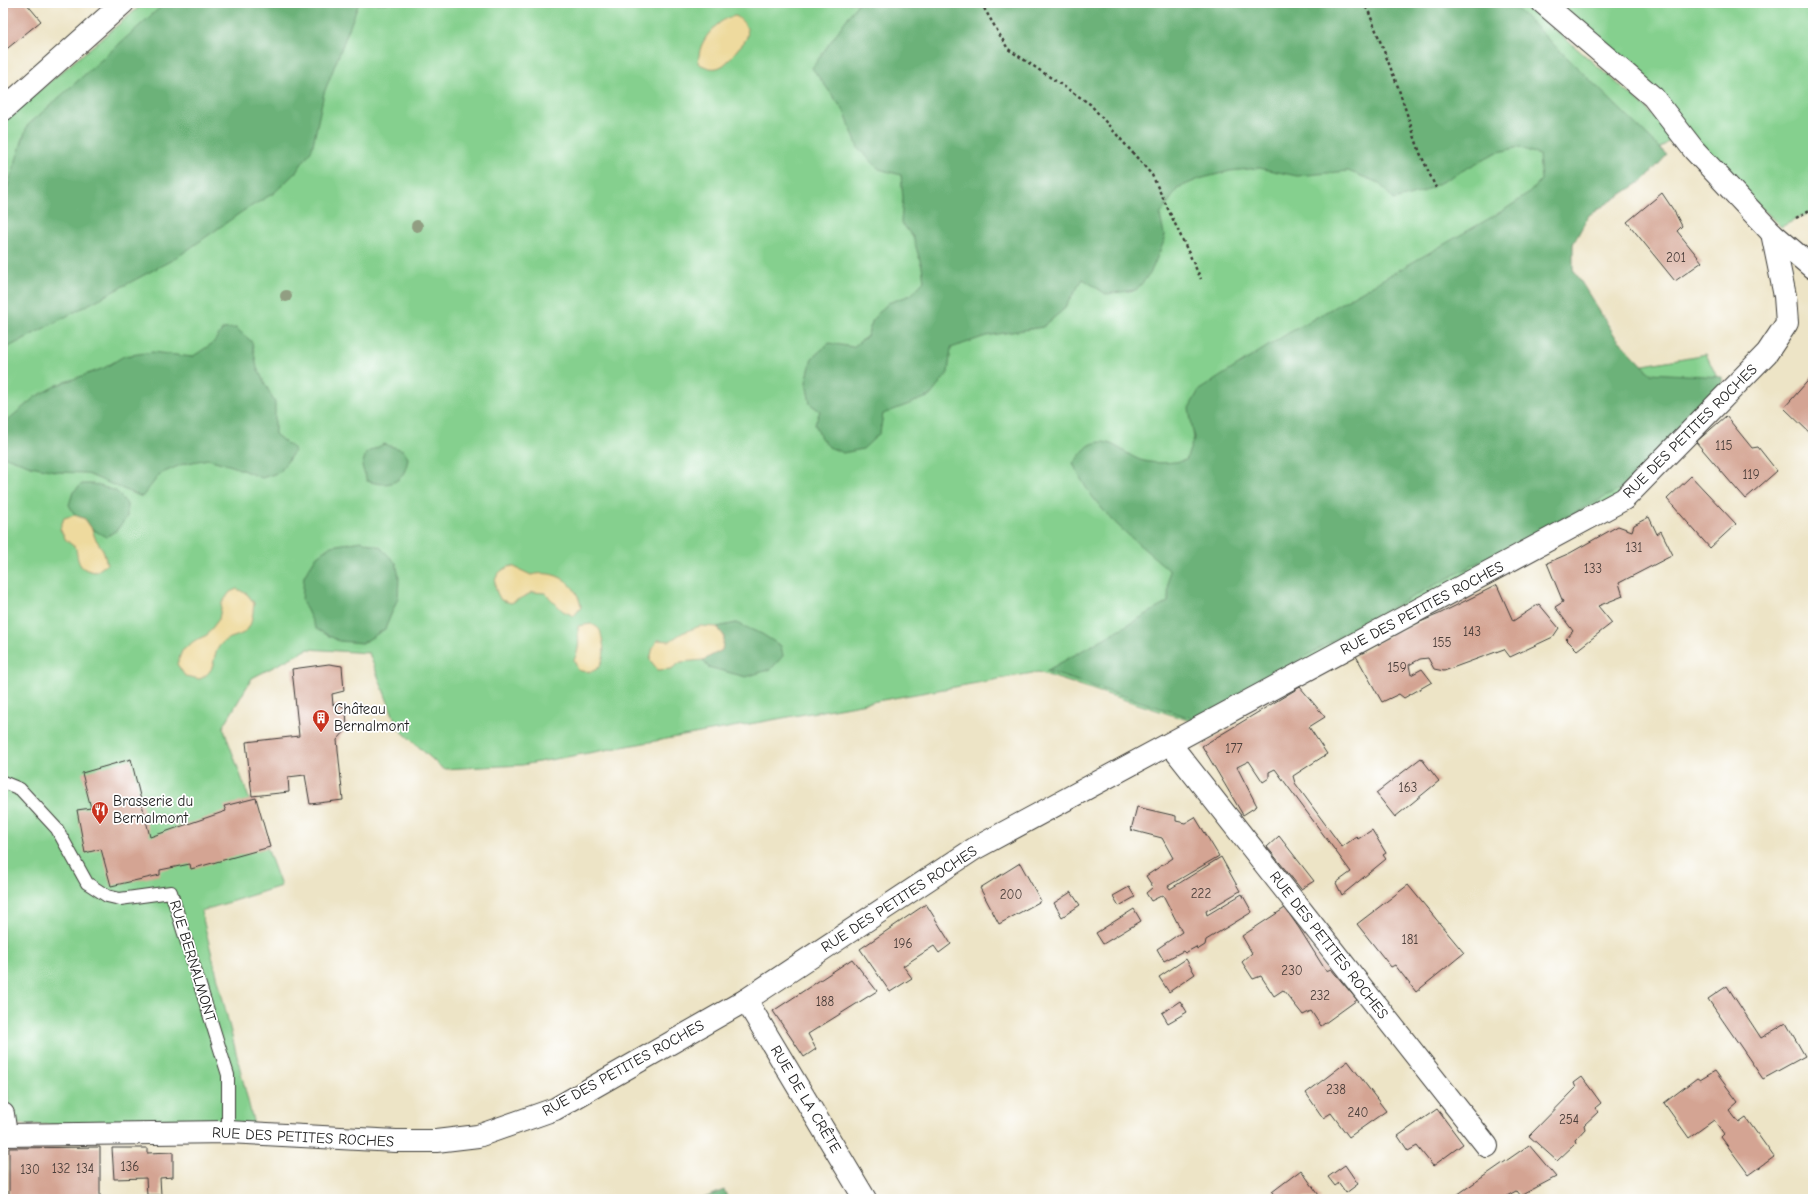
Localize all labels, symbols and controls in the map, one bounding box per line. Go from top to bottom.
house number: 201 [1666,250,1686,265]
street label: RUE DES PETITES ROCHES [1619,360,1761,502]
house number: 115 [1715,438,1733,453]
house number: 119 [1742,467,1760,482]
house number: 131 [1626,540,1642,555]
street label: RUE DES PETITES ROCHES [1337,557,1507,659]
house number: 133 [1584,561,1602,576]
house number: 143 [1463,624,1481,639]
house number: 155 [1432,635,1452,650]
house number: 159 [1387,660,1407,675]
place label: Château Bernalmont [334,700,410,735]
building icon: Château Bernalmont [311,708,331,733]
house number: 177 [1225,741,1243,756]
house number: 163 [1399,780,1417,795]
place label: Brasserie du Bernalmont [113,792,193,827]
restaurant icon: Brasserie du Bernalmont [90,800,110,825]
street label: RUE DES PETITES ROCHES [818,842,980,956]
street label: RUE DES PETITES ROCHES [1266,868,1392,1022]
house number: 222 [1191,886,1211,901]
house number: 200 [1000,887,1022,902]
street label: RUE BERNALMONT [166,898,220,1024]
house number: 181 [1402,932,1419,947]
house number: 196 [893,936,913,951]
house number: 230 [1281,963,1303,978]
house number: 232 [1310,988,1330,1003]
house number: 188 [816,994,835,1009]
street label: RUE DES PETITES ROCHES [539,1016,707,1120]
street label: RUE DE LA CRÊTE [767,1041,846,1156]
house number: 238 [1326,1082,1346,1097]
house number: 240 [1348,1105,1369,1120]
house number: 254 [1559,1112,1579,1127]
street label: RUE DES PETITES ROCHES [211,1123,395,1151]
house number: 136 [121,1159,139,1174]
house number: 132 [52,1161,70,1176]
house number: 134 [76,1161,94,1176]
house number: 130 [20,1162,40,1177]

